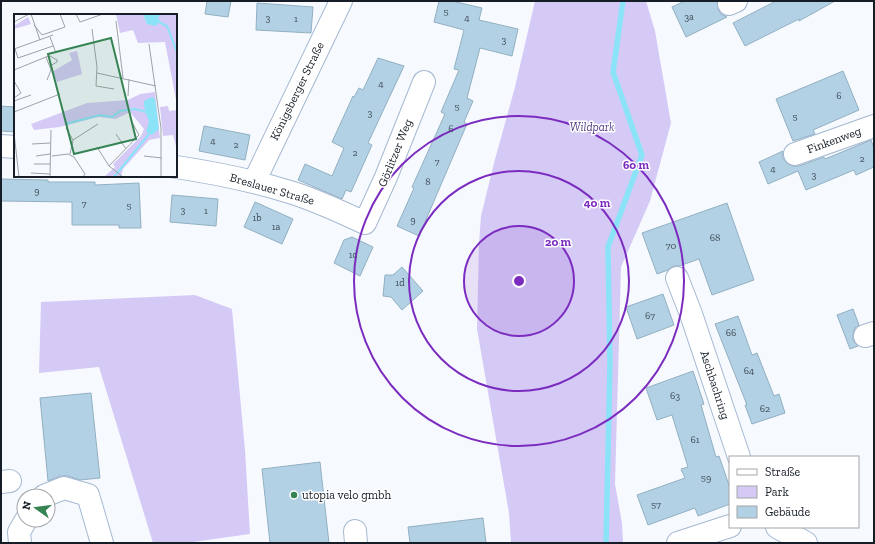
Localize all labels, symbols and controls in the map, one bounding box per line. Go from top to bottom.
house number: 5 [443,6,449,18]
house number: 3a [684,11,694,23]
house number: 3 [266,12,271,24]
house number: 4 [464,12,470,24]
house number: 1 [294,13,298,25]
inset map [14,14,177,177]
house number: 3 [502,34,507,46]
street label: Königsberger Straße [267,39,327,142]
house number: 4 [378,78,384,90]
house number: 6 [836,90,842,102]
house number: 5 [454,101,460,113]
house number: 3 [368,107,373,119]
house number: 5 [792,111,798,123]
street label: Görlitzer Weg [375,117,415,189]
park label: Wildpark [570,120,615,134]
house number: 6 [448,123,454,135]
street label: Finkenweg [805,124,863,156]
house number: 4 [210,135,216,147]
house number: 2 [233,139,239,151]
house number: 2 [352,147,358,159]
house number: 2 [859,153,865,165]
house number: 7 [435,156,440,168]
text: 60 m [623,158,650,172]
house number: 4 [770,163,776,175]
house number: 3 [812,169,817,181]
street label: Breslauer Straße [228,170,316,208]
house number: 8 [425,176,431,188]
house number: 9 [34,185,40,197]
text: 40 m [584,196,611,210]
house number: 7 [82,198,87,210]
house number: 5 [126,200,132,212]
house number: 3 [181,204,186,216]
house number: 1 [204,205,208,217]
house number: 1b [252,212,262,224]
house number: 9 [410,214,416,226]
house number: 1a [272,221,281,233]
house number: 68 [710,232,720,244]
text: 20 m [545,235,572,249]
house number: 70 [666,240,676,252]
house number: 1c [349,249,358,261]
centre of rings [512,274,526,288]
house number: 1d [395,277,405,289]
house number: 67 [645,310,655,322]
house number: 66 [726,327,736,339]
street label: Aschbachring [697,349,733,422]
house number: 64 [744,365,755,377]
house number: 63 [670,390,680,402]
house number: 62 [760,403,770,415]
house number: 61 [690,434,700,446]
legend [729,456,859,528]
text: Straße [765,465,801,479]
house number: 59 [701,472,711,484]
text: Park [765,485,790,499]
north arrow [16,488,56,528]
place label: utopia velo gmbh [302,488,391,502]
marker: utopia velo gmbh [289,490,299,500]
text: N [19,499,34,511]
house number: 57 [651,499,661,511]
text: Gebäude [765,505,810,519]

